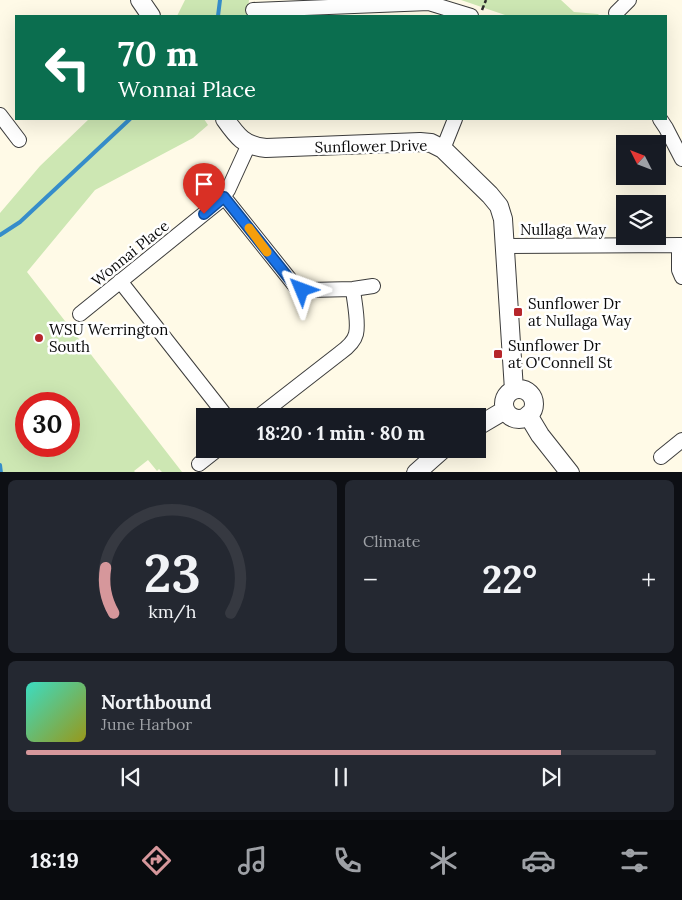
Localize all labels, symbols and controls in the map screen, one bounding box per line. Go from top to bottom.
text: 70 m [118,31,198,76]
icon: left [35,35,100,100]
text: Wonnai Place [118,75,256,103]
north arrow [616,135,666,185]
map controls [616,135,666,245]
street label: Sunflower Drive [315,136,427,156]
pin [183,163,225,214]
icon: arrive [190,170,218,198]
button: layers [616,195,666,245]
street label: Wonnai Place [87,216,173,290]
street label: Nullaga Way [520,220,606,239]
position arrow [275,263,327,315]
place label: Sunflower Dr at Nullaga Way [528,294,632,330]
marker: Sunflower Dr at Nullaga Way [512,306,524,318]
place label: WSU Werrington South [49,320,168,356]
marker: WSU Werrington South [33,332,45,344]
place label: Sunflower Dr at O'Connell St [508,336,613,372]
marker: Sunflower Dr at O'Connell St [492,348,504,360]
speed limit sign: 30 [15,392,80,457]
text: 18:20 · 1 min · 80 m [257,421,425,445]
text: Climate [363,531,420,551]
text: 23 [144,540,201,606]
text: 22° [482,555,537,603]
text: − [363,562,378,598]
text: + [641,562,656,598]
text: km/h [148,600,197,623]
text: Northbound [101,690,212,714]
text: June Harbor [101,714,192,734]
icon: previous [117,763,145,791]
icon: pause [327,763,355,791]
icon: next [537,763,565,791]
icon: directions [139,843,174,878]
icon: music [235,843,270,878]
icon: phone [330,843,365,878]
icon: climate [426,843,461,878]
icon: car [521,843,556,878]
icon: filters [617,843,652,878]
text: 18:19 [30,846,79,874]

